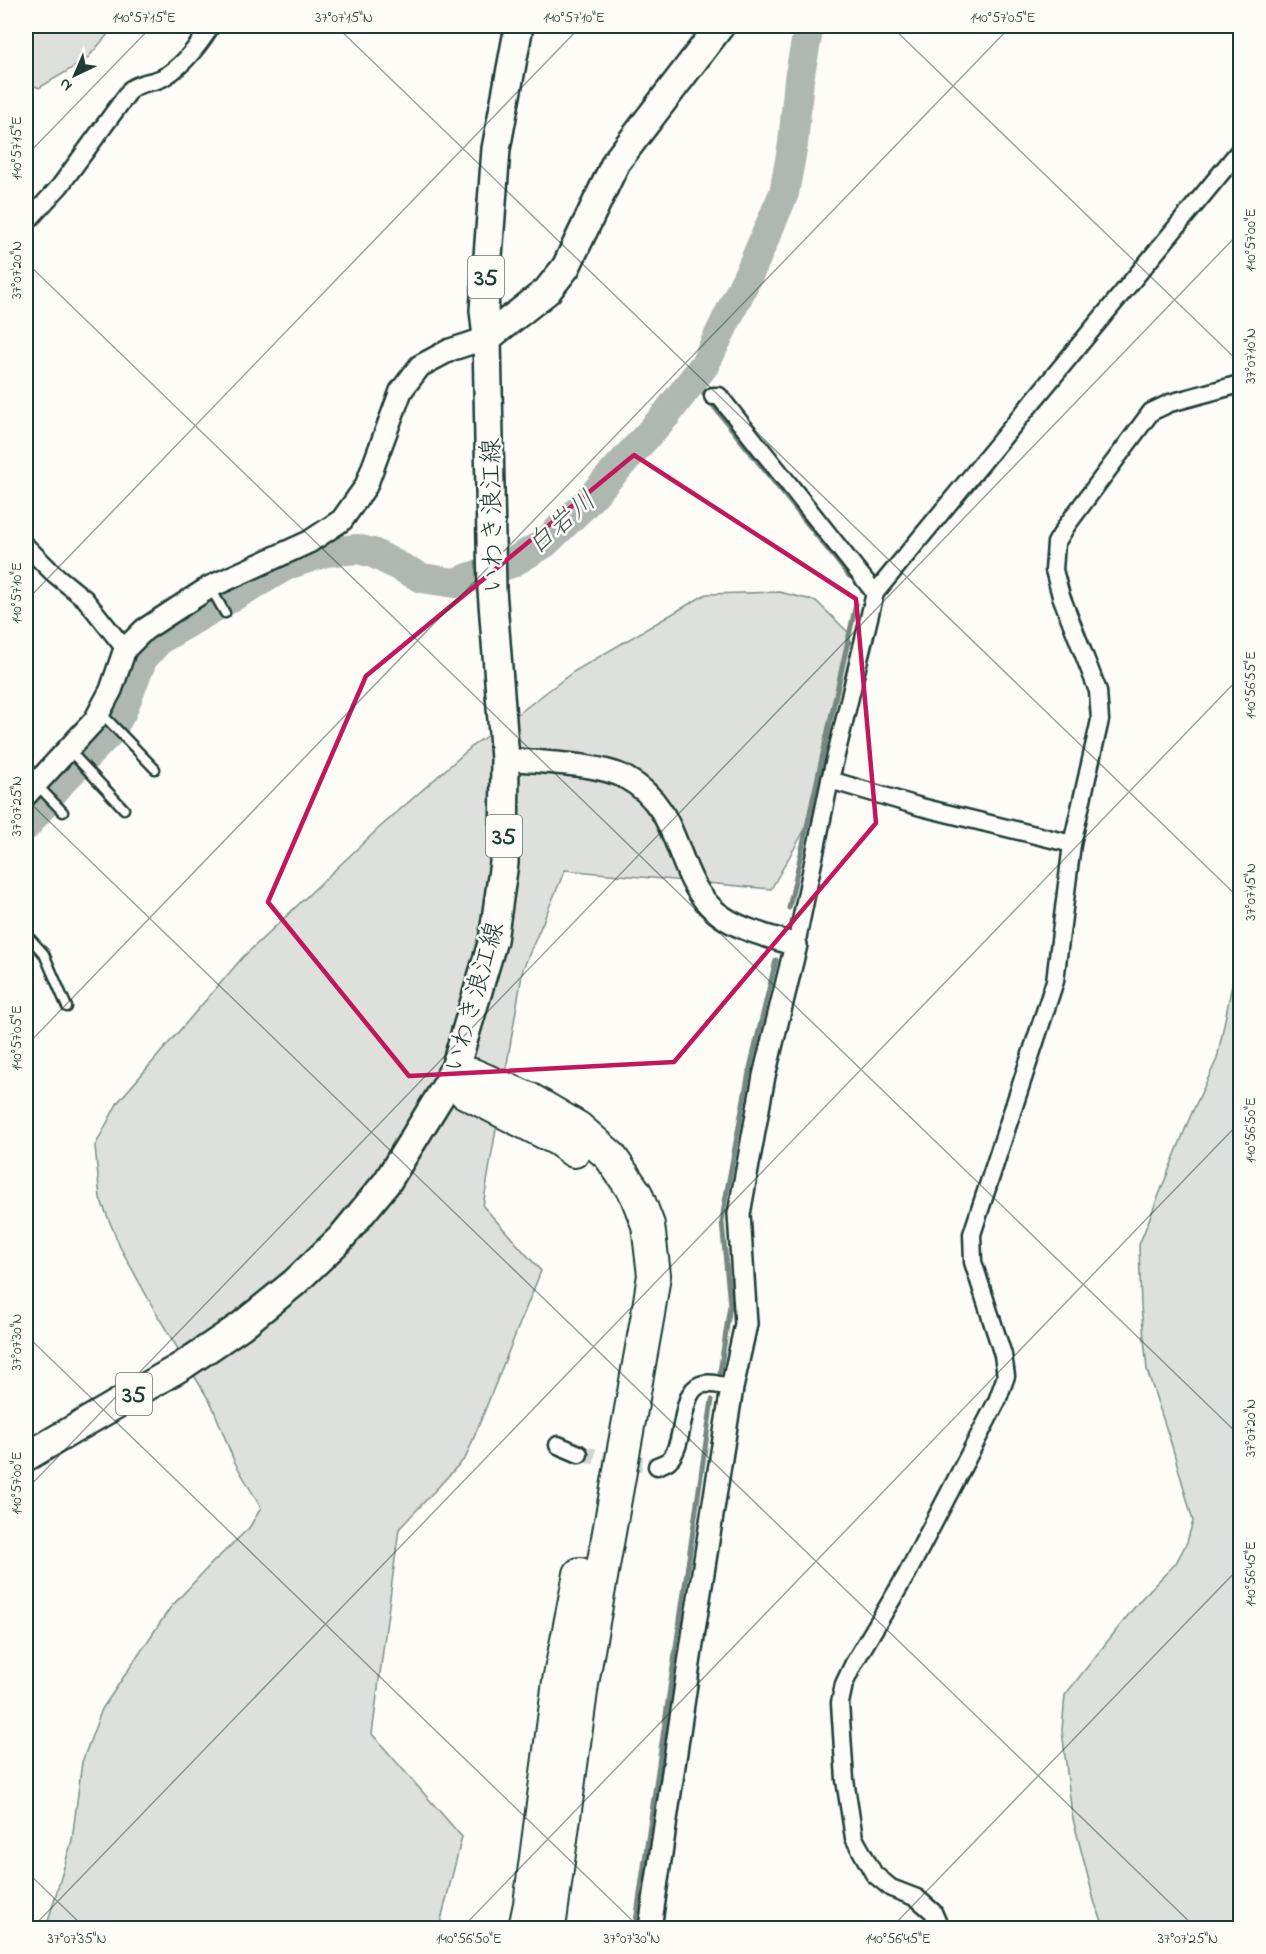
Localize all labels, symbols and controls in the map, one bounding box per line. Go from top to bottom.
text: 140°57'15"E [112,7,176,29]
text: 37°07'15"N [315,7,373,29]
text: 140°57'10"E [543,7,605,29]
text: 140°57'05"E [970,7,1036,29]
north arrow [45,45,105,105]
text: N [54,72,78,97]
text: 140°57'15"E [6,116,28,180]
text: 140°57'00"E [1240,208,1262,272]
text: 37°07'20"N [6,241,28,299]
road number: 35 [468,256,504,298]
text: 37°07'10"N [1240,328,1262,384]
street label: いわき浪江線 [474,438,514,594]
water label: 白岩川 [519,483,606,565]
text: 140°57'10"E [6,562,28,624]
text: 140°56'55"E [1240,651,1262,719]
text: 37°07'25"N [6,776,28,836]
road number: 35 [486,815,522,857]
text: 37°07'15"N [1240,863,1262,921]
street label: いわき浪江線 [436,918,516,1078]
text: 140°57'05"E [6,1005,28,1071]
text: 140°56'50"E [1240,1097,1262,1163]
text: 37°07'30"N [6,1314,28,1370]
road number: 35 [116,1373,152,1415]
text: 37°07'20"N [1240,1399,1262,1457]
text: 140°57'00"E [6,1451,28,1515]
text: 140°56'45"E [1240,1541,1262,1607]
text: 37°07'35"N [47,1928,107,1950]
text: 140°56'50"E [436,1928,502,1950]
text: 37°07'30"N [604,1928,660,1950]
text: 140°56'45"E [865,1928,931,1950]
text: 37°07'25"N [1158,1928,1218,1950]

